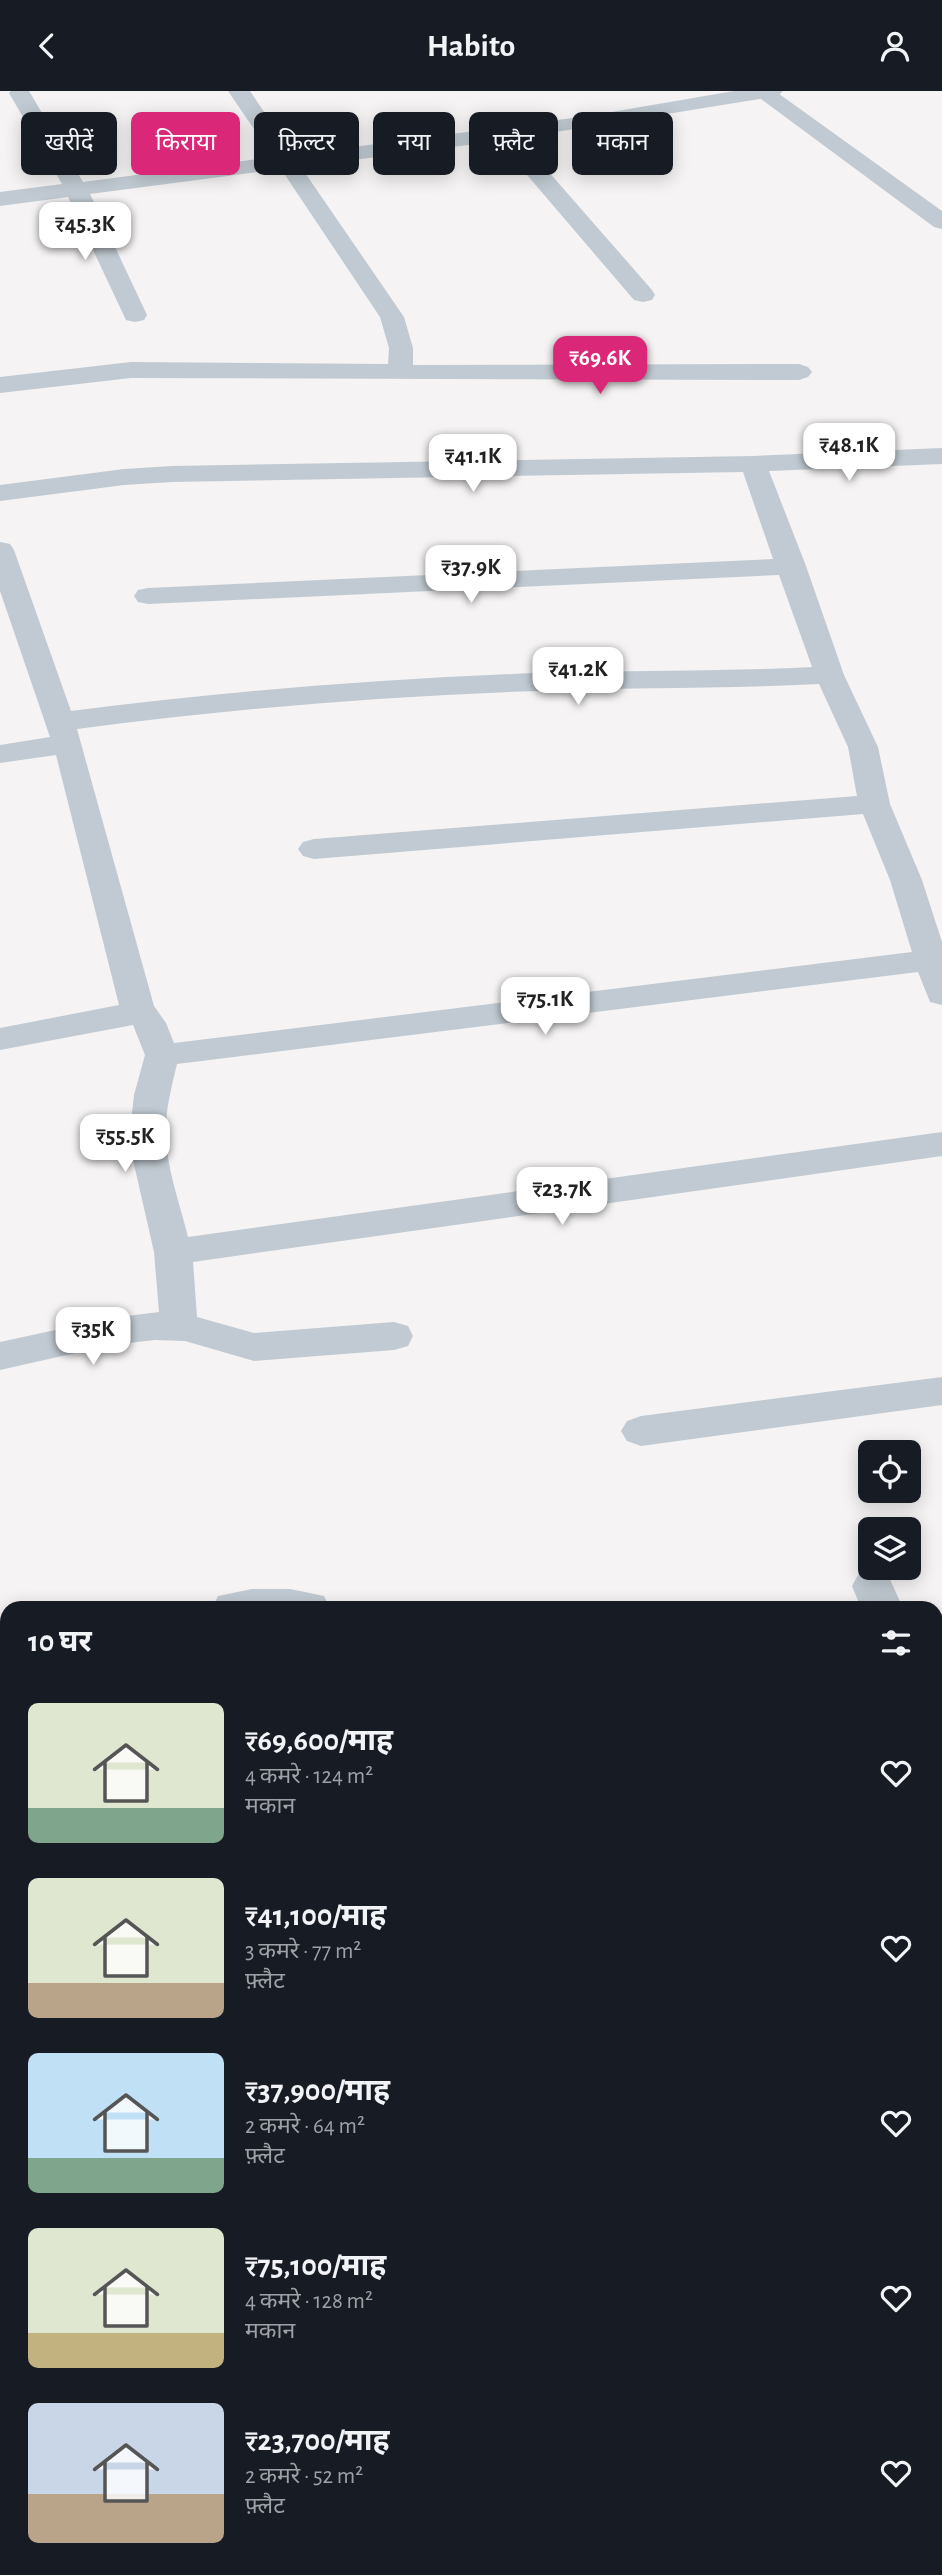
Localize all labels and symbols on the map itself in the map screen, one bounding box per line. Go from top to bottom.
pin: ₹45.3K [28,202,142,262]
pin: ₹69.6K [543,337,657,396]
pin: ₹48.1K [792,423,906,483]
pin: ₹41.1K [416,435,530,494]
pin: ₹37.9K [414,545,528,605]
pin: ₹41.2K [521,647,635,707]
pin: ₹75.1K [488,977,602,1037]
pin: ₹55.5K [68,1115,182,1174]
pin: ₹23.7K [505,1167,619,1227]
pin: ₹35K [52,1307,134,1367]

